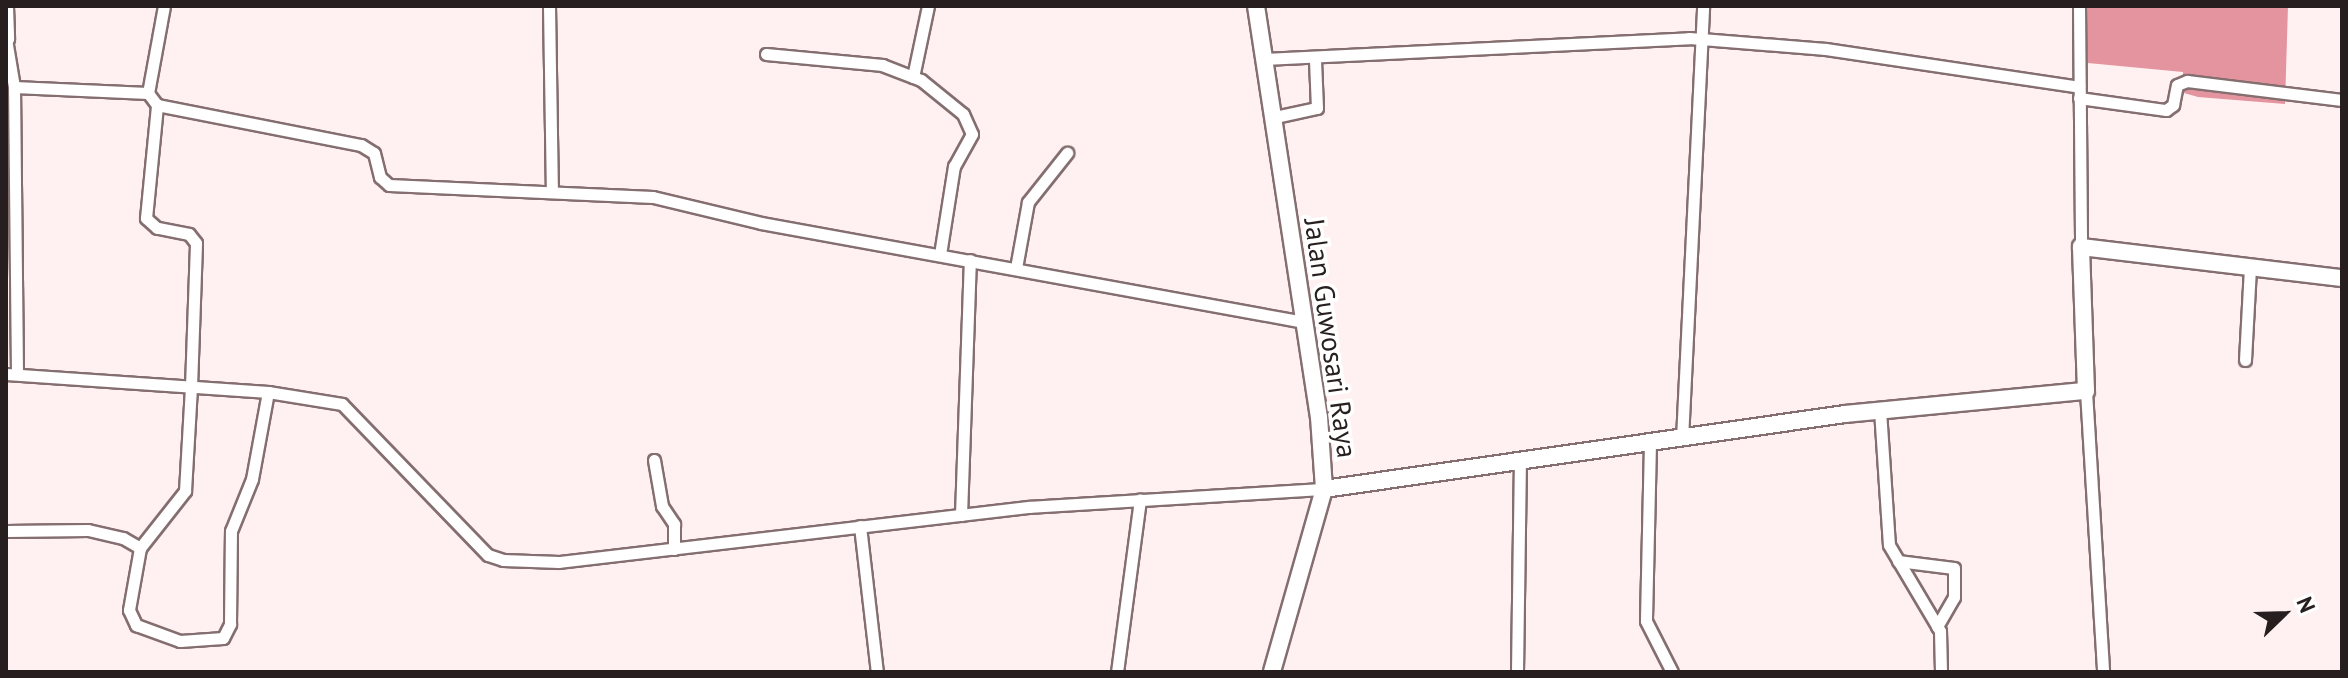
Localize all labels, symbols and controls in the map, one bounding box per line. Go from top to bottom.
street label: Jalan Guwosari Raya [1298,216,1364,460]
north arrow [2244,574,2324,654]
text: N [2290,592,2322,617]

